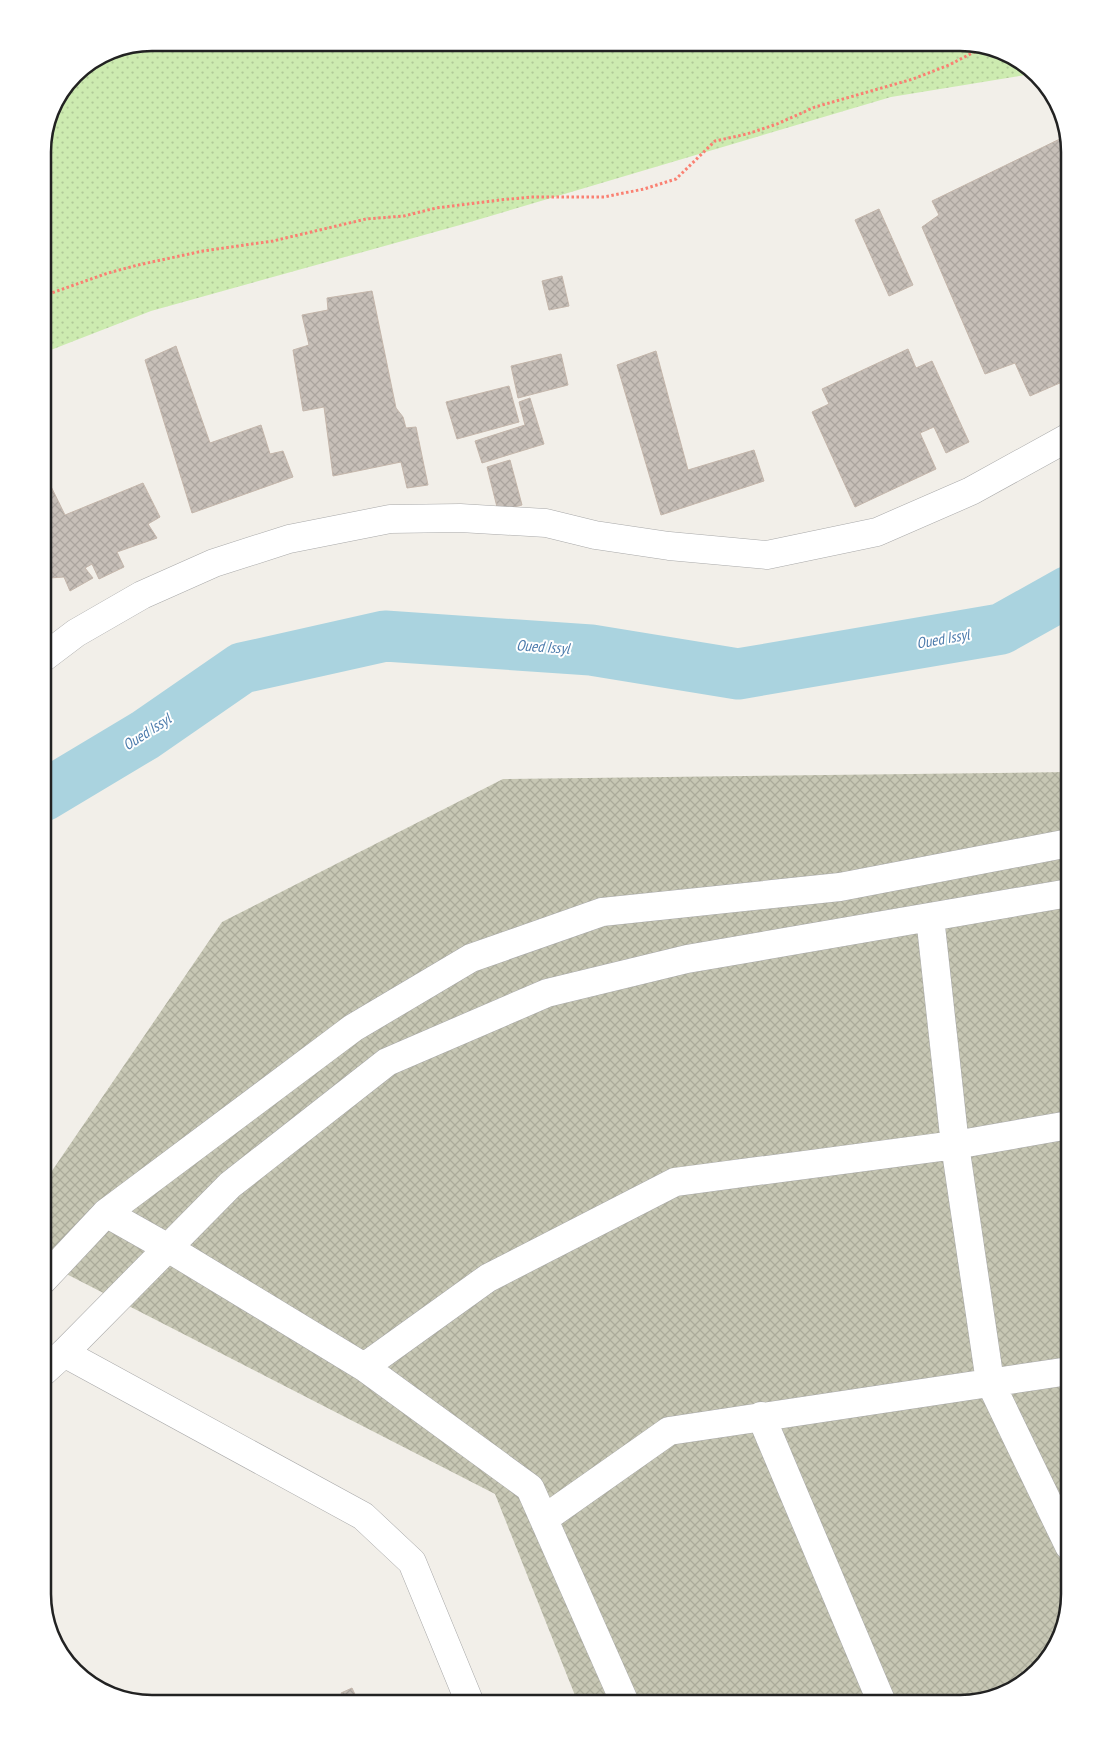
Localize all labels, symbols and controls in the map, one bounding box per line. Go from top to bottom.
water label: Oued Issyl [915,624,972,652]
water label: Oued Issyl [516,635,572,658]
water label: Oued Issyl [119,708,176,754]

